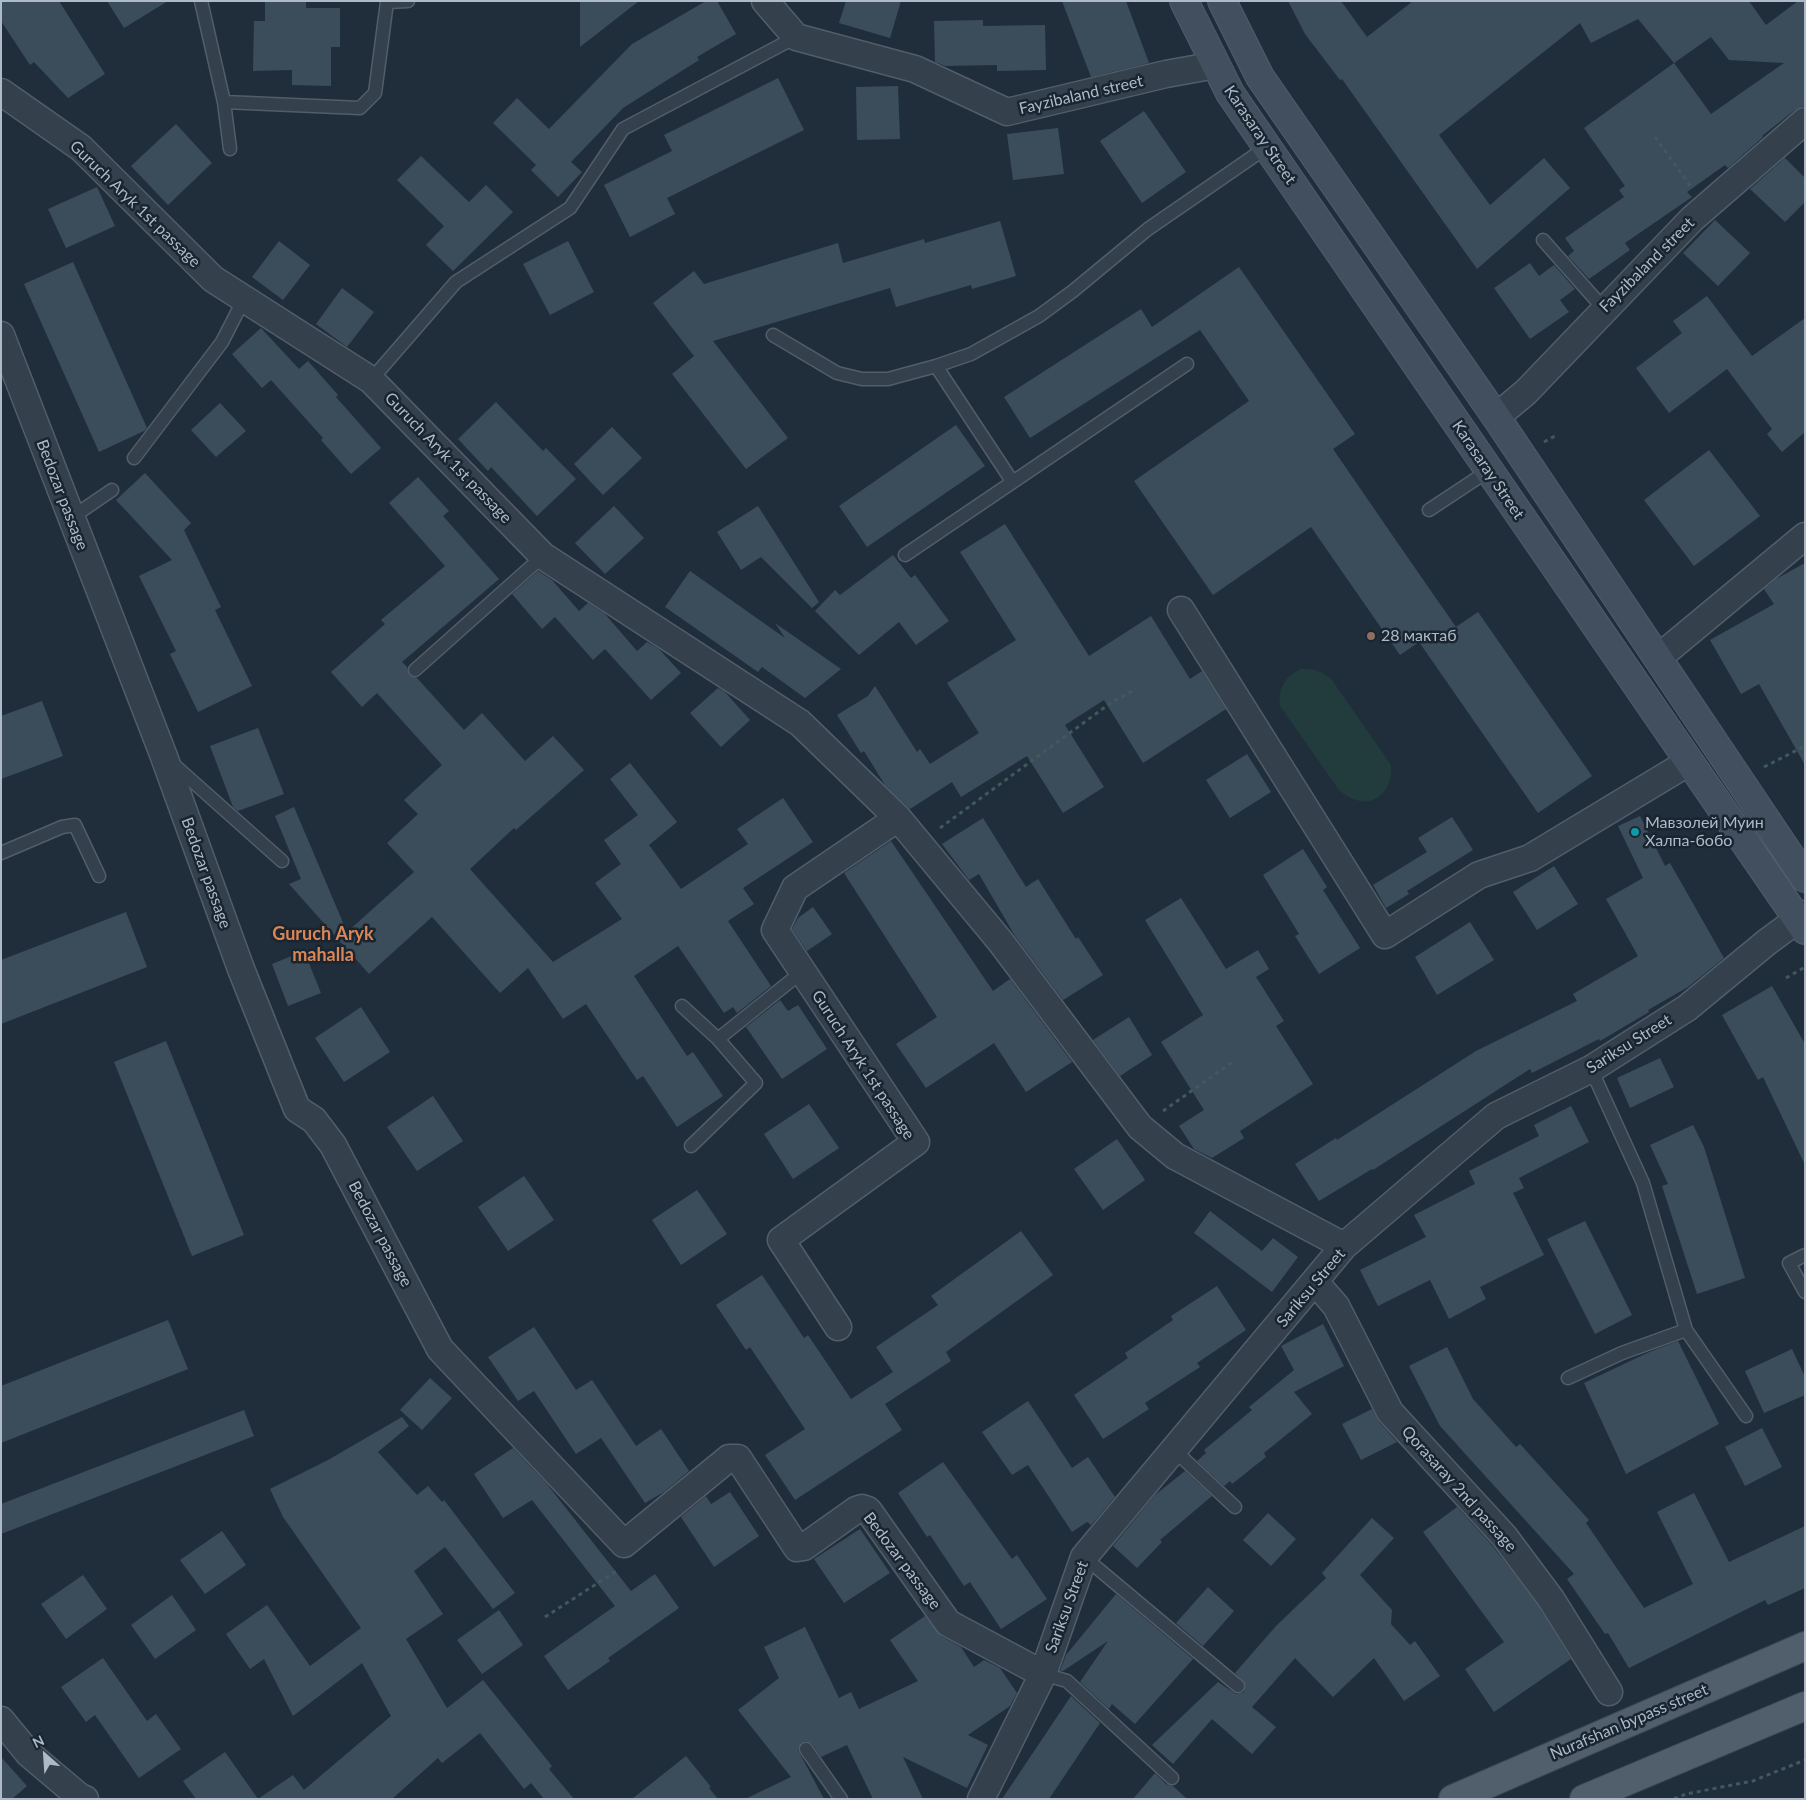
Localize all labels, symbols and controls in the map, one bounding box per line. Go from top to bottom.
street label: Fayzibaland street [1017,71,1145,119]
street label: Karasaray Street [1220,82,1300,188]
street label: Guruch Aryk 1st passage [66,137,204,271]
street label: Fayzibaland street [1596,214,1698,316]
street label: Guruch Aryk 1st passage [381,389,515,527]
street label: Karasaray Street [1448,417,1528,523]
street label: Bedozar passage [32,437,92,553]
place label: 28 мактаб [1381,626,1456,646]
marker: 28 мактаб [1365,630,1377,642]
place label: Мавзолей Муин Халпа-бобо [1645,813,1764,851]
street label: Bedozar passage [177,815,235,931]
marker: Мавзолей Муин Халпа-бобо [1629,826,1641,838]
district label: Guruch Aryk mahalla [272,923,374,966]
street label: Guruch Aryk 1st passage [807,987,919,1143]
street label: Sariksu Street [1583,1010,1675,1078]
street label: Bedozar passage [344,1178,416,1290]
street label: Sariksu Street [1273,1245,1349,1331]
street label: Qorasaray 2nd passage [1397,1422,1521,1556]
street label: Bedozar passage [859,1508,945,1614]
street label: Sariksu Street [1041,1558,1093,1656]
street label: Nurafshan bypass street [1547,1680,1711,1764]
north arrow [20,1730,70,1780]
text: N [30,1731,47,1751]

